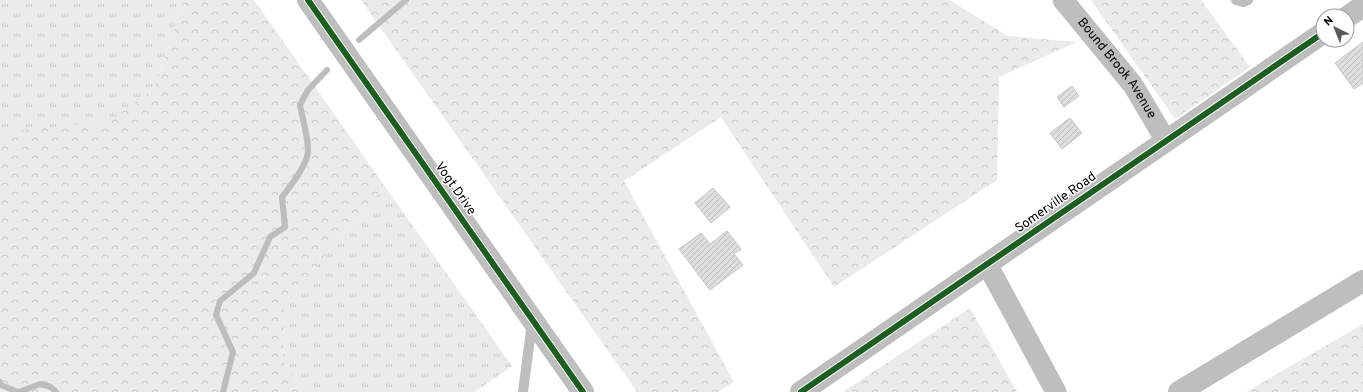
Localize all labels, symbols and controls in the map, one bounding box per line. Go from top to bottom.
north arrow [1315,8,1355,48]
text: N [1321,14,1337,29]
street label: Bound Brook Avenue [1073,15,1159,122]
street label: Vogt Drive [431,160,479,218]
street label: Somerville Road [1012,169,1100,237]

